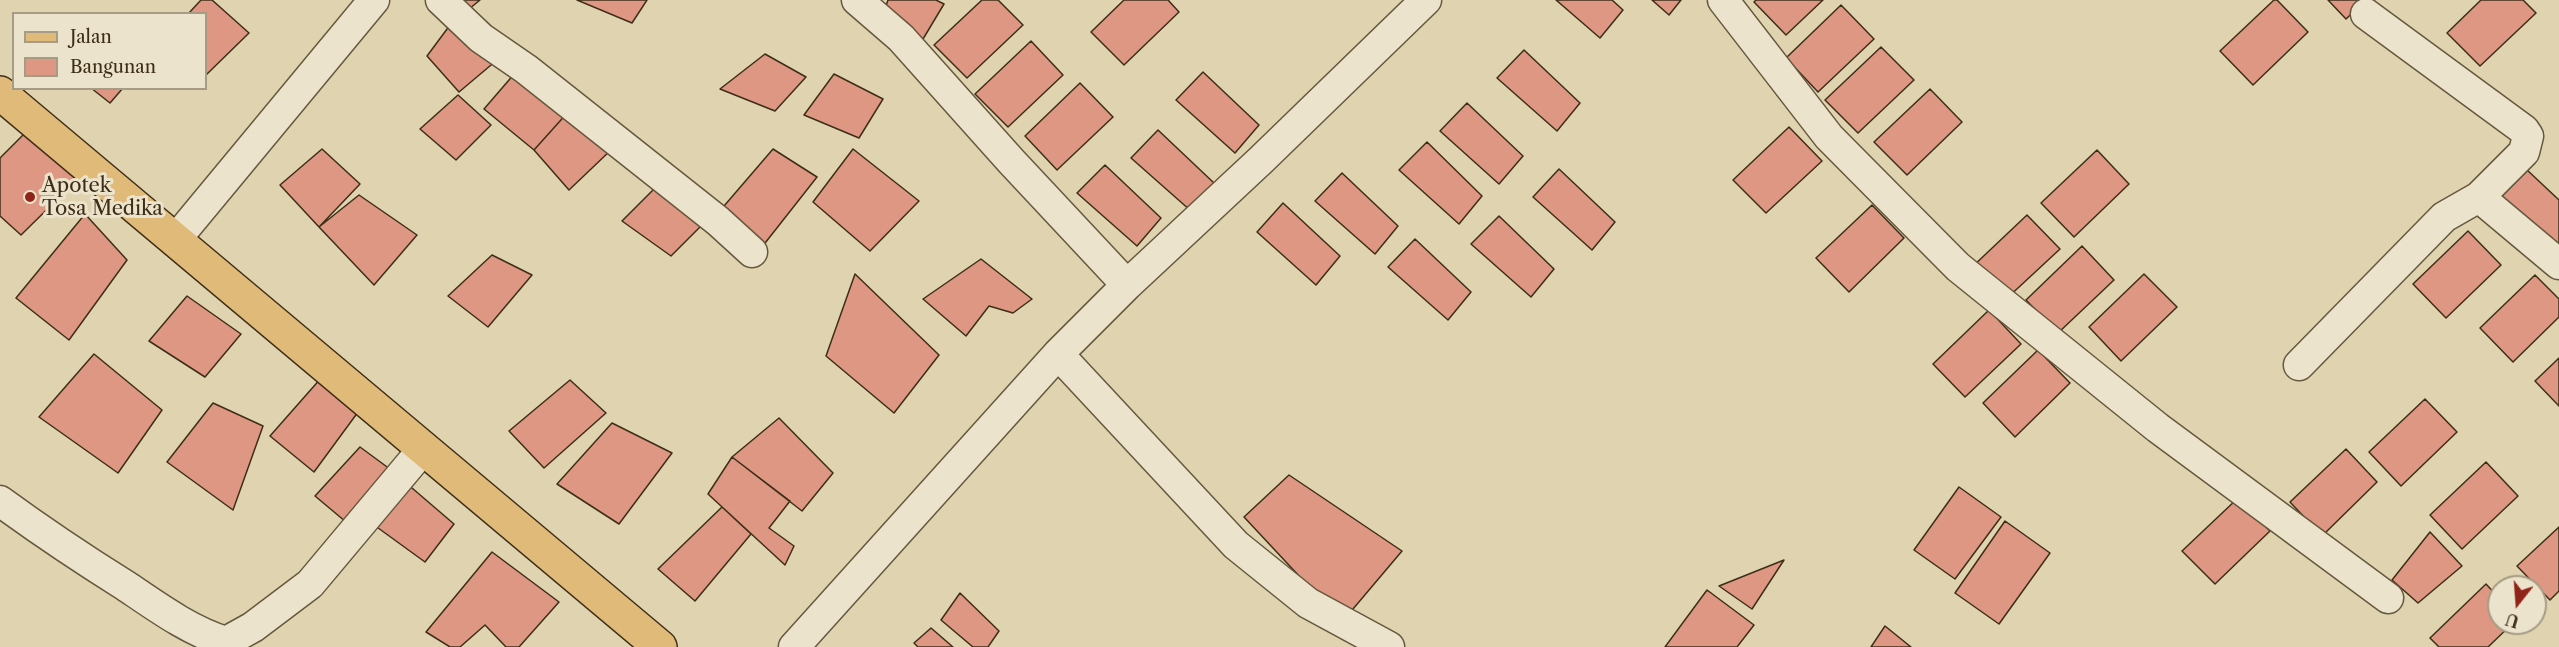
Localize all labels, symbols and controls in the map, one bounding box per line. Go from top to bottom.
legend [12,12,207,90]
text: Jalan [70,26,112,48]
text: Bangunan [70,56,156,78]
place label: Apotek Tosa Medika [42,174,163,221]
marker: Apotek Tosa Medika [23,190,37,204]
north arrow [2487,575,2547,635]
text: U [2503,609,2521,632]

